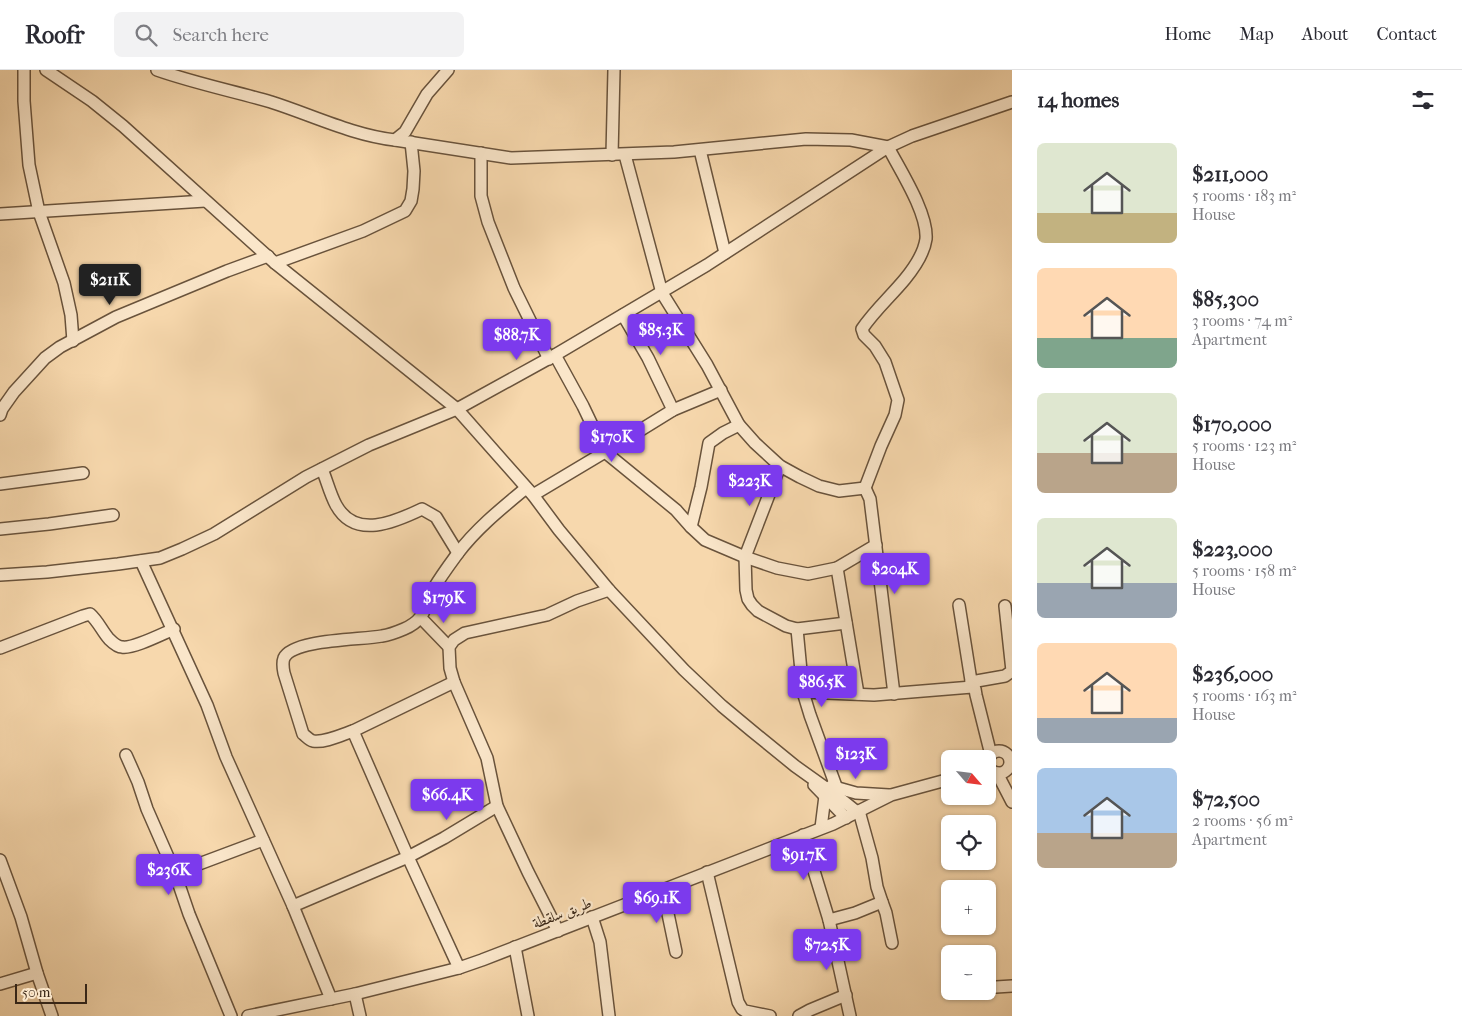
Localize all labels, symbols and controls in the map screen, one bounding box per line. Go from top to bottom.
search box [114,12,464,57]
text: Roofr [25,21,84,49]
icon: search [132,21,160,49]
text: Search here [172,24,269,46]
text: Home [1164,24,1211,45]
text: Map [1239,24,1274,45]
text: About [1302,24,1348,45]
text: Contact [1376,24,1437,45]
icon: filters [1409,86,1437,114]
text: 14 homes [1037,88,1119,112]
text: $211,000 [1192,162,1268,186]
icon: home [1077,163,1137,223]
text: 5 rooms · 183 m² [1192,186,1296,205]
text: House [1192,205,1235,224]
pin: $211K [75,264,145,306]
text: $211K [90,270,130,289]
text: $85,300 [1192,287,1259,311]
icon: home [1077,288,1137,348]
text: 3 rooms · 74 m² [1192,311,1292,330]
pin: $85.3K [620,314,702,356]
pin: $88.7K [476,318,558,361]
text: $85.3K [638,320,684,339]
text: $88.7K [494,325,540,344]
text: Apartment [1192,330,1267,349]
text: $170,000 [1192,412,1272,436]
icon: home [1077,413,1137,473]
pin: $170K [577,420,647,463]
text: $170K [591,427,633,446]
text: 5 rooms · 123 m² [1192,436,1296,455]
text: House [1192,455,1235,474]
pin: $223K [715,464,785,507]
text: $223K [728,471,772,490]
text: $223,000 [1192,537,1273,561]
icon: home [1077,538,1137,598]
pin: $204K [860,552,930,595]
text: $204K [872,559,918,578]
text: 5 rooms · 158 m² [1192,561,1296,580]
text: House [1192,580,1235,599]
pin: $179K [409,582,479,624]
text: $179K [423,588,465,607]
text: $236,000 [1192,662,1273,686]
icon: home [1077,663,1137,723]
pin: $86.5K [781,666,863,708]
text: $86.5K [799,672,845,691]
text: 5 rooms · 163 m² [1192,686,1297,705]
text: House [1192,705,1235,724]
pin: $123K [821,738,891,780]
text: $123K [836,744,876,763]
north arrow [941,750,996,805]
map controls [941,750,996,1000]
pin: $66.4K [406,778,488,821]
text: $66.4K [422,785,472,804]
text: $72,500 [1192,787,1260,811]
icon: home [1077,788,1137,848]
text: 2 rooms · 56 m² [1192,811,1293,830]
button: locate [941,815,996,870]
text: Apartment [1192,830,1267,849]
pin: $91.7K [763,838,845,881]
text: $91.7K [782,845,826,864]
pin: $236K [134,854,204,896]
text: $236K [147,860,191,879]
button: + [941,880,996,935]
pin: $69.1K [616,882,698,924]
text: $69.1K [634,888,680,907]
street label: طريق سلقطة [530,894,594,933]
pin: $72.5K [786,928,868,971]
text: $72.5K [804,935,850,954]
button: − [941,945,996,1000]
scale bar [15,981,88,1004]
text: 50 m [22,984,50,1001]

